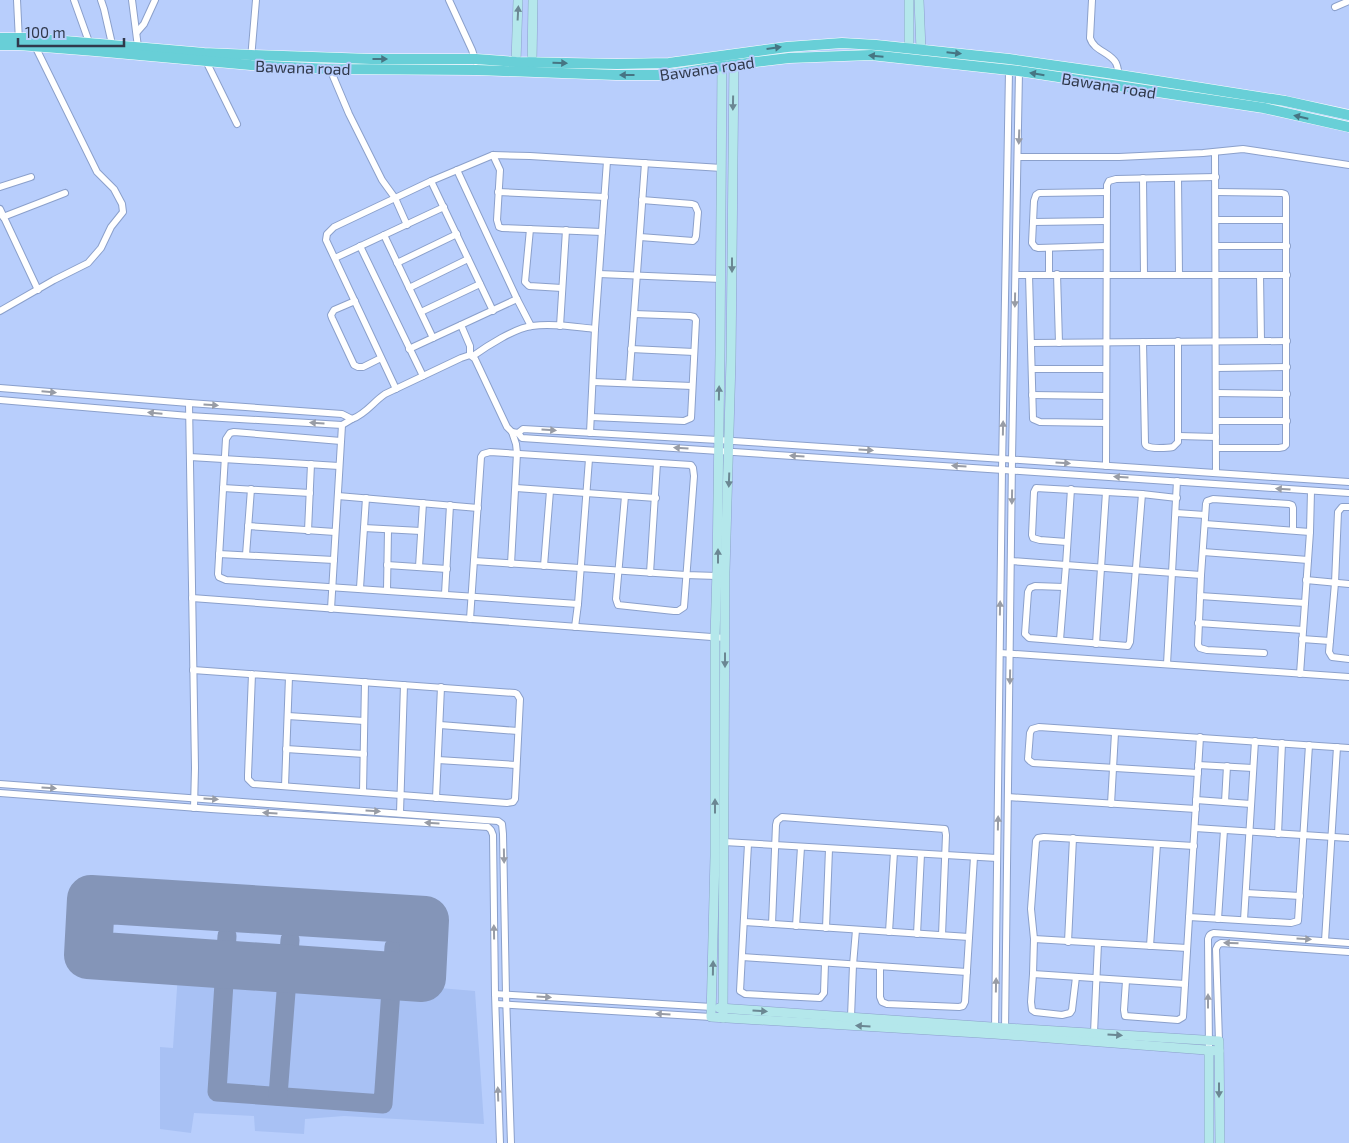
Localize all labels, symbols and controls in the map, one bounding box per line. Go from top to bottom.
one-way arrow [514,5,522,21]
scale bar [18,15,124,47]
text: 100 m [25,23,66,41]
one-way arrow [767,44,783,52]
one-way arrow [946,49,962,57]
street label: Bawana road [658,52,756,84]
one-way arrow [868,52,884,60]
one-way arrow [373,55,389,63]
street label: Bawana road [255,56,351,78]
one-way arrow [553,59,569,67]
street label: Bawana road [1060,68,1158,102]
one-way arrow [1029,70,1045,78]
one-way arrow [619,71,635,79]
one-way arrow [729,95,737,111]
one-way arrow [1294,113,1309,121]
one-way arrow [1014,130,1022,146]
one-way arrow [728,257,736,273]
one-way arrow [1011,292,1019,308]
one-way arrow [716,385,724,401]
one-way arrow [41,388,57,396]
one-way arrow [203,401,219,409]
one-way arrow [147,409,163,417]
one-way arrow [309,419,325,427]
one-way arrow [999,420,1007,436]
one-way arrow [541,427,557,435]
one-way arrow [673,444,689,452]
one-way arrow [858,446,874,454]
one-way arrow [788,451,804,459]
one-way arrow [1055,459,1071,467]
one-way arrow [950,462,966,470]
one-way arrow [724,472,732,488]
one-way arrow [1113,473,1129,481]
one-way arrow [1275,484,1291,492]
one-way arrow [1008,490,1016,506]
one-way arrow [714,547,722,563]
one-way arrow [996,600,1004,616]
one-way arrow [721,652,729,668]
one-way arrow [1006,670,1014,686]
one-way arrow [41,785,57,793]
one-way arrow [203,795,219,803]
one-way arrow [711,797,719,813]
one-way arrow [365,807,381,815]
one-way arrow [262,809,278,817]
one-way arrow [994,815,1002,831]
one-way arrow [424,819,440,827]
one-way arrow [500,848,508,864]
one-way arrow [490,924,498,940]
one-way arrow [1297,936,1313,944]
one-way arrow [1222,939,1238,947]
one-way arrow [709,960,717,976]
one-way arrow [992,977,1000,993]
one-way arrow [536,993,552,1001]
one-way arrow [1204,993,1212,1009]
one-way arrow [753,1007,769,1015]
one-way arrow [654,1009,670,1017]
one-way arrow [855,1022,871,1030]
one-way arrow [1107,1031,1123,1039]
one-way arrow [1215,1082,1223,1098]
one-way arrow [494,1086,502,1102]

